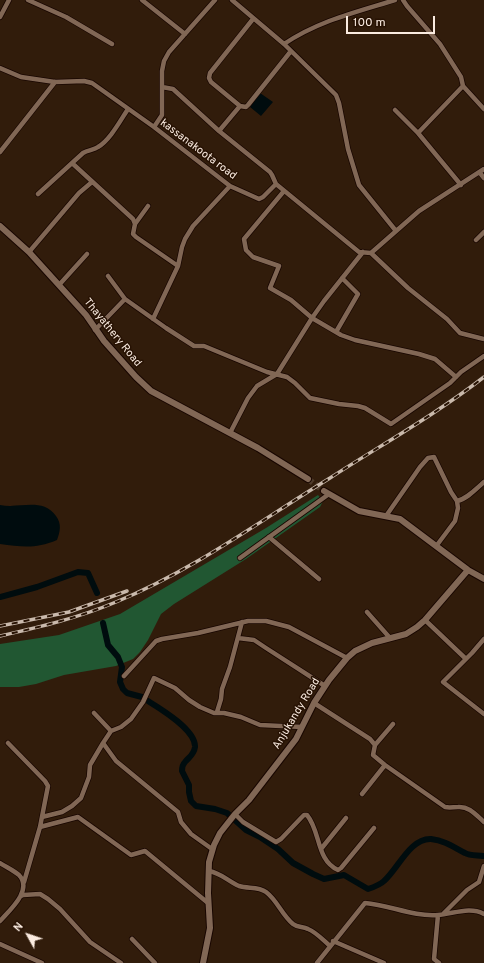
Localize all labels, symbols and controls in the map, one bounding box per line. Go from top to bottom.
scale bar [348,8,437,34]
text: 100 m [353,15,386,31]
street label: kassanakoota road [157,117,239,183]
street label: Thayathery Road [80,296,144,370]
street label: Anjukandy Road [271,676,323,752]
north arrow [8,915,48,955]
text: N [11,920,27,935]

